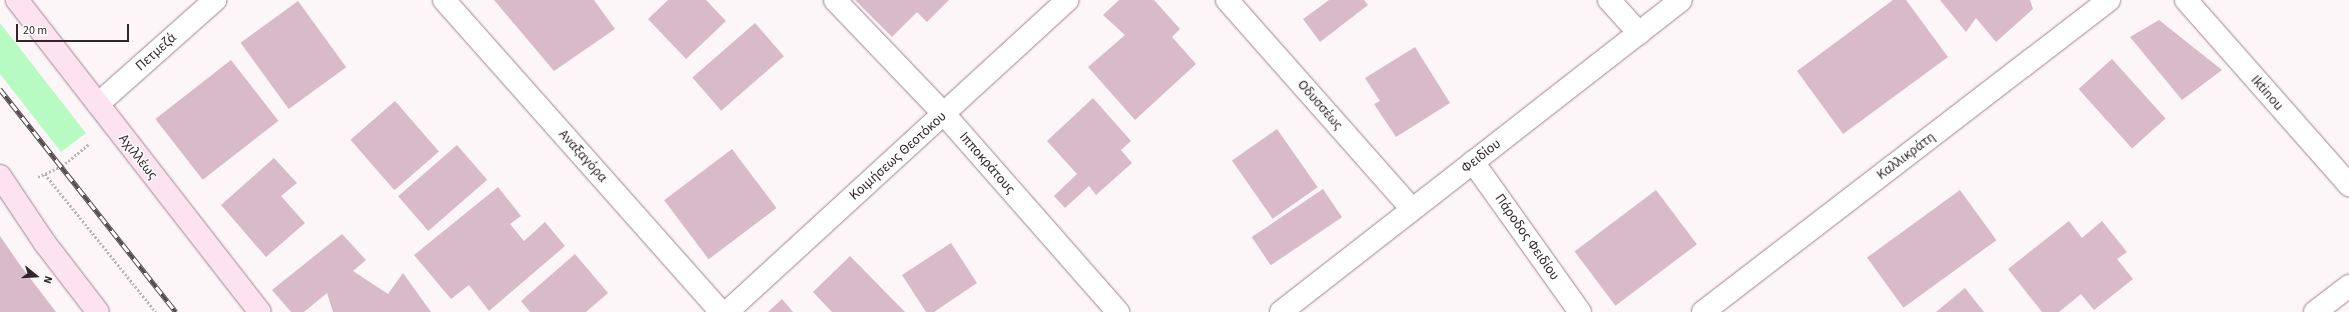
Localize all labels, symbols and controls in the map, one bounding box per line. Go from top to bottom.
scale bar [18,16,131,42]
text: 20 m [23,22,47,39]
street label: Πετμεζά [132,29,180,75]
street label: Iktinou [2247,72,2287,114]
street label: Οδυσσέως [1294,77,1346,133]
street label: Κοιμήσεως Θεοτόκου [846,108,950,204]
street label: Αναξαγόρα [555,126,611,186]
street label: Ιπποκράτους [956,129,1018,197]
street label: Καλλικράτη [1873,129,1939,183]
street label: Αχιλλέως [115,131,161,183]
street label: Φειδίου [1458,135,1504,177]
street label: Πάροδος Φειδίου [1491,191,1563,283]
north arrow [16,256,56,296]
text: N [40,274,56,286]

